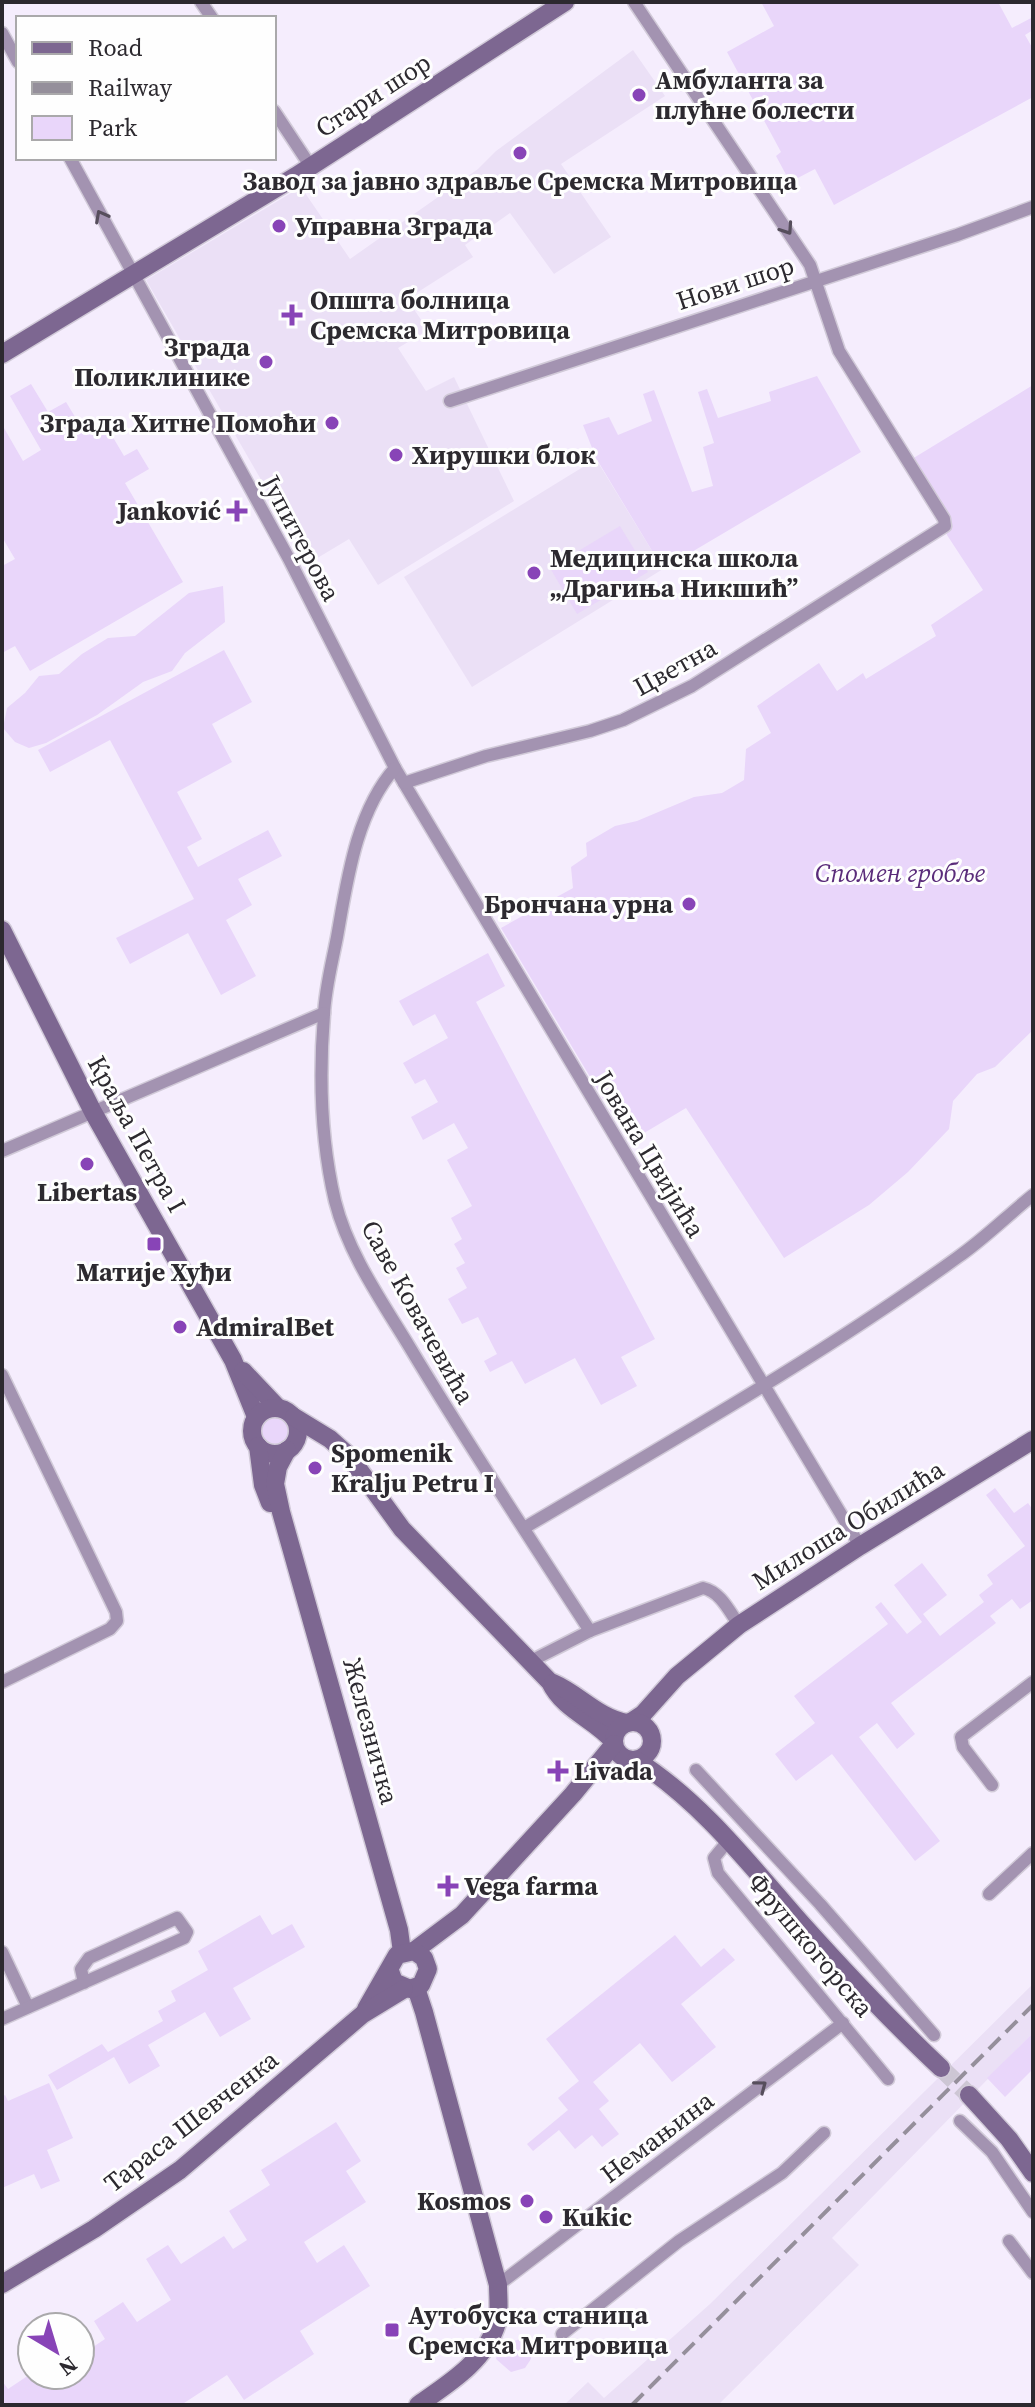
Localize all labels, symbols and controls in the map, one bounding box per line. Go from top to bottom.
legend [16,16,276,160]
text: Road [88,31,143,64]
street label: Стари шор [308,44,438,146]
place label: Амбуланта за плућне болести [655,62,855,128]
text: Railway [88,71,173,104]
marker: Амбуланта за плућне болести [630,86,648,104]
text: Park [88,111,138,144]
marker: Завод за јавно здравље Сремска Митровица [511,144,529,162]
place label: Завод за јавно здравље Сремска Митровица [243,163,797,199]
place label: Управна Зграда [295,208,493,244]
one-way arrow [96,209,111,224]
marker: Управна Зграда [270,217,288,235]
one-way arrow [777,221,792,235]
street label: Нови шор [672,247,798,319]
place label: Општа болница Сремска Митровица [310,282,570,348]
marker: Општа болница Сремска Митровица [281,304,303,326]
place label: Зграда Поликлинике [74,329,250,395]
marker: Зграда Поликлинике [257,353,275,371]
place label: Зграда Хитне Помоћи [40,405,316,441]
marker: Зграда Хитне Помоћи [323,414,341,432]
place label: Хирушки блок [412,437,596,473]
marker: Хирушки блок [387,446,405,464]
street label: Јупитерова [252,468,350,608]
place label: Janković [115,493,221,529]
marker: Janković [228,502,246,520]
place label: Медицинска школа „Драгиња Никшић” [550,540,799,606]
marker: Медицинска школа „Драгиња Никшић” [525,564,543,582]
street label: Цветна [627,629,724,705]
park label: Спомен гробље [815,855,986,891]
place label: Брончана урна [484,886,673,922]
marker: Брончана урна [680,895,698,913]
street label: Краља Петра I [79,1049,195,1219]
street label: Јована Цвијића [585,1063,714,1245]
marker: Libertas [78,1155,96,1173]
place label: Libertas [37,1174,137,1210]
street label: Саве Ковачевића [353,1214,484,1411]
marker: Матије Хуђи [145,1235,163,1253]
place label: Матије Хуђи [76,1254,232,1290]
place label: AdmiralBet [196,1309,335,1345]
marker: AdmiralBet [171,1318,189,1336]
place label: Spomenik Kralju Petru I [331,1435,494,1501]
street label: Милоша Обилића [745,1451,952,1599]
marker: Spomenik Kralju Petru I [306,1459,324,1477]
street label: Железничка [334,1654,408,1809]
place label: Livada [574,1753,653,1789]
marker: Livada [549,1762,567,1780]
street label: Фрушкогорска [740,1865,883,2025]
place label: Vega farma [464,1868,598,1904]
marker: Vega farma [439,1877,457,1895]
street label: Тараса Шевченка [96,2041,286,2200]
one-way arrow [752,2081,767,2096]
street label: Немањина [593,2082,722,2192]
place label: Kosmos [417,2183,511,2219]
marker: Kosmos [518,2192,536,2210]
place label: Kukic [562,2199,632,2235]
marker: Kukic [537,2208,555,2226]
place label: Аутобуска станица Сремска Митровица [408,2297,668,2363]
north arrow [16,2311,96,2391]
marker: Аутобуска станица Сремска Митровица [383,2321,401,2339]
text: N [53,2350,84,2384]

